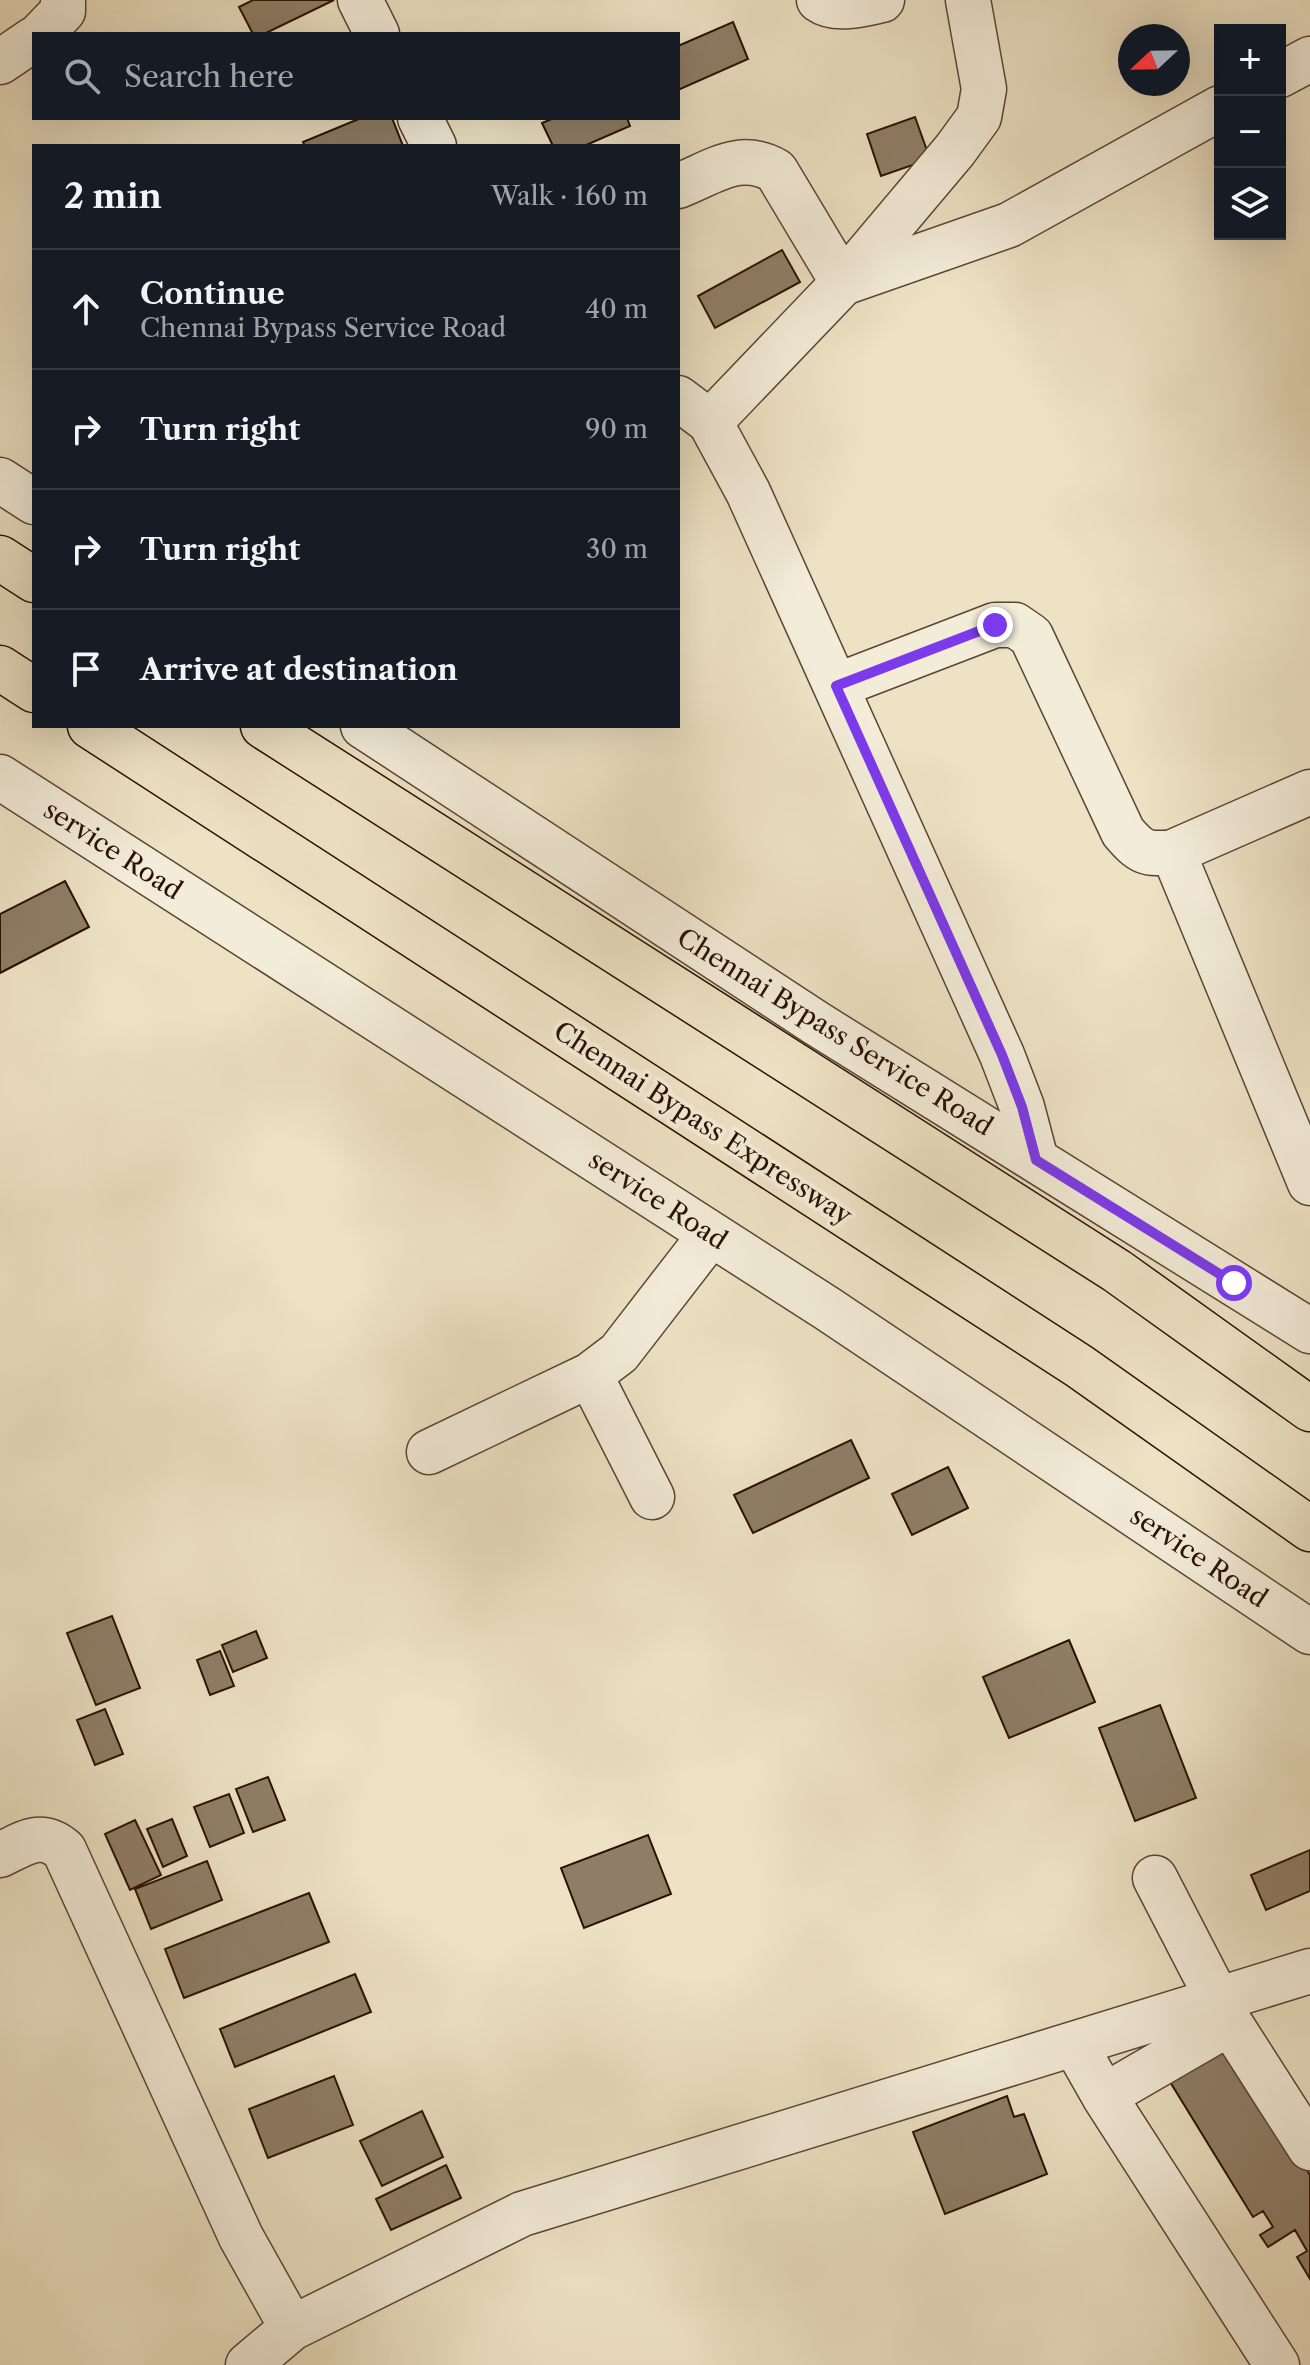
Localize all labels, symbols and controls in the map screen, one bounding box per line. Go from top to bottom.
north arrow [1118,24,1190,96]
map controls [1214,24,1286,240]
button: + [1214,24,1286,96]
search box [32,32,680,120]
icon: search [60,54,104,98]
text: Search here [124,58,294,95]
button: − [1214,96,1286,168]
button: layers [1214,168,1286,240]
text: 2 min [64,175,162,217]
text: Walk · 160 m [491,180,648,212]
text: Continue [140,275,285,312]
icon: ahead [64,287,108,331]
text: 40 m [585,293,648,325]
text: Chennai Bypass Service Road [140,312,506,344]
icon: right [64,407,108,451]
text: Turn right [140,411,300,448]
text: 90 m [585,413,648,445]
icon: right [64,527,108,571]
text: Turn right [140,531,300,568]
text: 30 m [586,533,648,565]
route end [977,607,1013,643]
icon: arrive [64,647,108,691]
text: Arrive at destination [140,651,458,688]
street label: service Road [38,793,188,907]
street label: Chennai Bypass Service Road [671,921,999,1143]
street label: Chennai Bypass Expressway [548,1015,858,1232]
street label: service Road [583,1143,733,1257]
route start [1216,1265,1252,1301]
street label: service Road [1124,1499,1274,1615]

